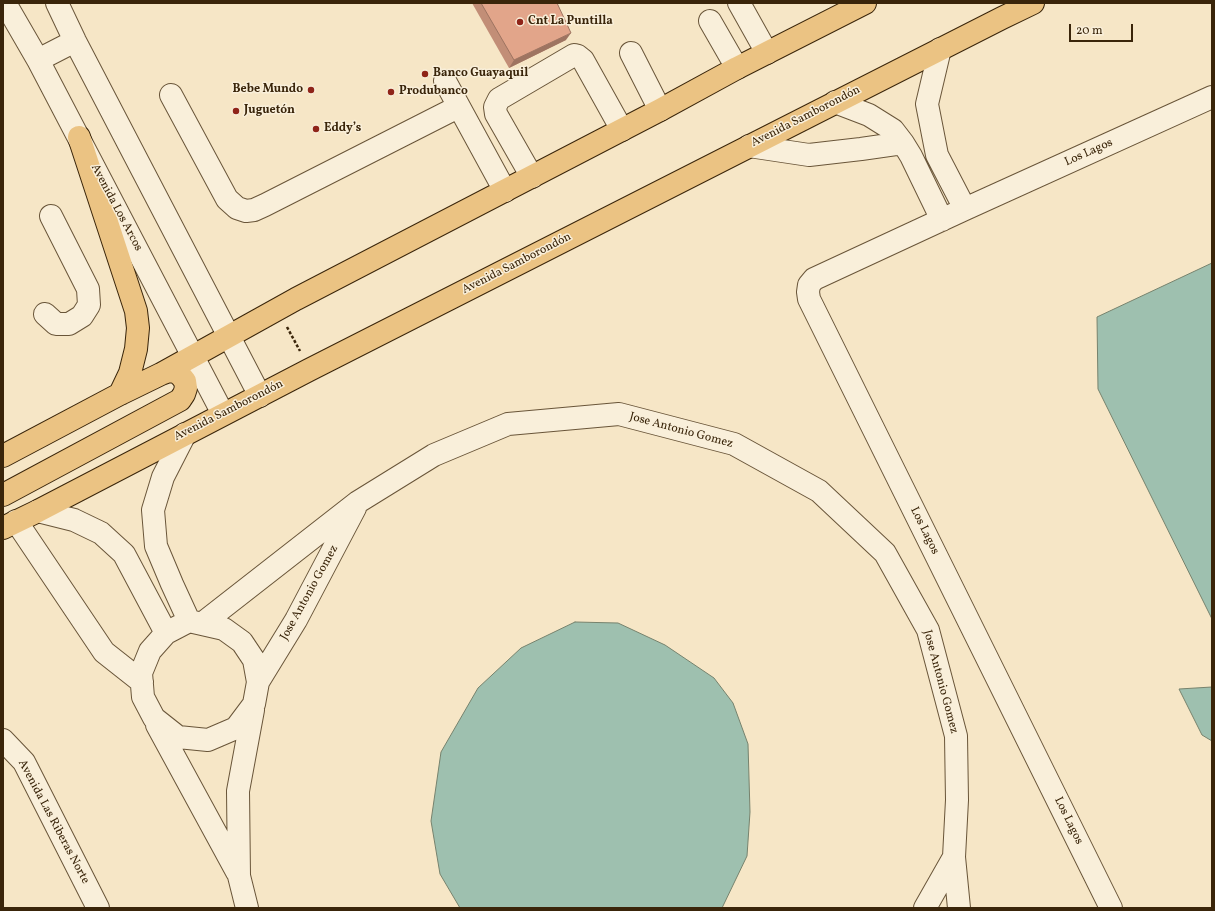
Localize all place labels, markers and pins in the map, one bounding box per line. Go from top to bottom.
place label: Cnt La Puntilla [528,15,613,29]
marker: Cnt La Puntilla [515,17,525,27]
place label: Banco Guayaquil [433,67,528,81]
marker: Banco Guayaquil [420,69,430,79]
place label: Bebe Mundo [233,83,303,97]
marker: Bebe Mundo [306,85,316,95]
place label: Produbanco [399,85,468,99]
marker: Produbanco [386,87,396,97]
place label: Juguetón [244,104,295,118]
marker: Juguetón [231,106,241,116]
place label: Eddy’s [324,122,361,136]
marker: Eddy’s [311,124,321,134]

